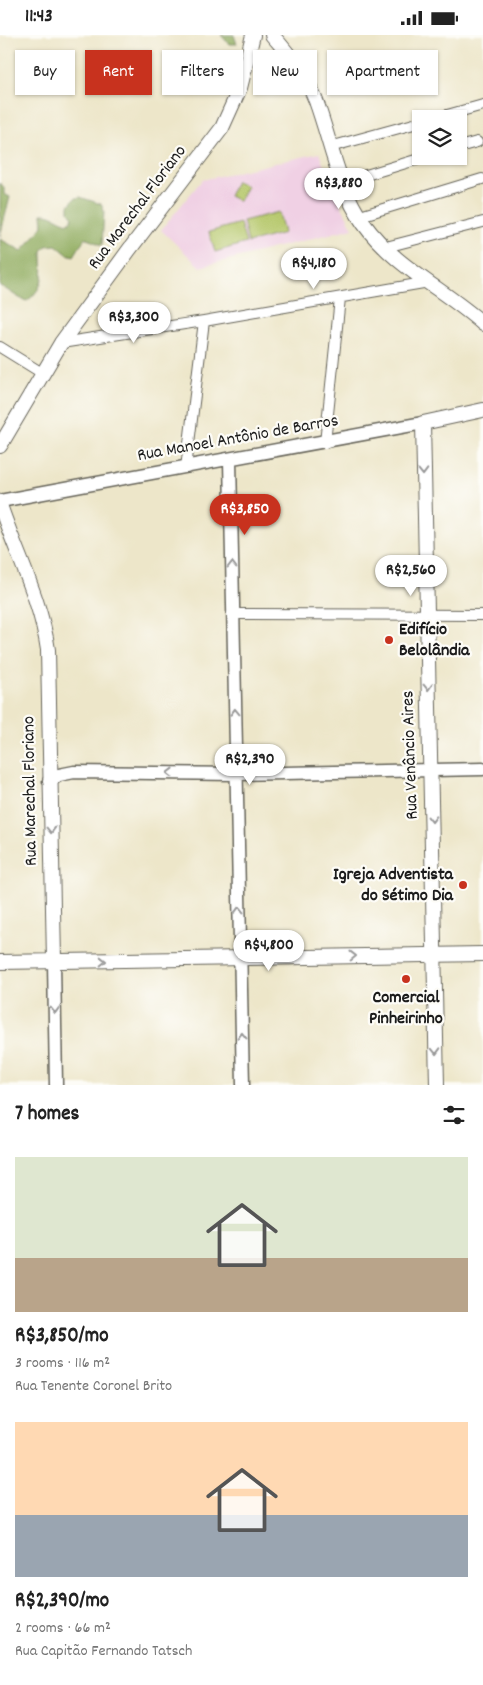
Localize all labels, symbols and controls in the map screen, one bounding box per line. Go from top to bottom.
text: 11:43 [25,4,53,31]
chip: Buy [15,50,75,95]
chip: Rent [85,50,152,95]
chip: Filters [162,50,243,95]
chip: New [253,50,317,95]
chip: Apartment [327,50,438,95]
map controls [412,110,467,165]
button: layers [412,110,467,165]
street label: Rua Marechal Floriano [83,141,193,275]
pin: R$3,880 [293,167,385,210]
text: R$3,880 [315,172,363,195]
pin: R$4,180 [268,247,360,290]
text: R$4,180 [292,252,336,275]
pin: R$3,300 [88,301,180,344]
text: R$3,300 [109,306,159,329]
street label: Rua Manoel Antônio de Barros [136,409,340,469]
one-way arrow [418,468,429,476]
pin: R$3,850 [199,493,291,536]
text: R$3,850 [221,498,269,521]
pin: R$2,560 [365,555,457,597]
text: R$2,560 [386,559,436,582]
one-way arrow [226,561,237,569]
place label: Edifício Belolândia [399,618,470,664]
marker: Edifício Belolândia [383,634,395,646]
one-way arrow [423,684,433,691]
street label: Rua Venâncio Aires [396,690,426,820]
one-way arrow [229,708,240,716]
street label: Rua Marechal Floriano [17,716,45,866]
pin: R$2,390 [204,743,296,786]
text: R$2,390 [225,748,275,771]
one-way arrow [166,768,174,778]
one-way arrow [426,815,437,823]
one-way arrow [45,826,56,834]
place label: Igreja Adventista do Sétimo Dia [333,863,454,909]
marker: Igreja Adventista do Sétimo Dia [457,879,469,891]
one-way arrow [234,905,244,913]
pin: R$4,800 [223,929,315,972]
text: R$4,800 [244,934,294,957]
one-way arrow [350,951,357,961]
one-way arrow [99,955,107,966]
marker: Comercial Pinheirinho [400,973,412,985]
place label: Comercial Pinheirinho [369,986,443,1032]
one-way arrow [50,1006,60,1014]
one-way arrow [237,1032,247,1040]
one-way arrow [431,1048,441,1056]
text: 7 homes [15,1100,79,1130]
icon: filters [440,1101,468,1129]
icon: home [197,1190,287,1280]
text: R$3,850/mo [15,1322,109,1352]
text: 3 rooms · 116 m² [15,1352,110,1375]
text: Rua Tenente Coronel Brito [15,1375,172,1398]
icon: home [197,1455,287,1545]
text: R$2,390/mo [15,1587,109,1617]
text: 2 rooms · 66 m² [15,1617,111,1640]
text: Rua Capitão Fernando Tatsch [15,1640,192,1663]

